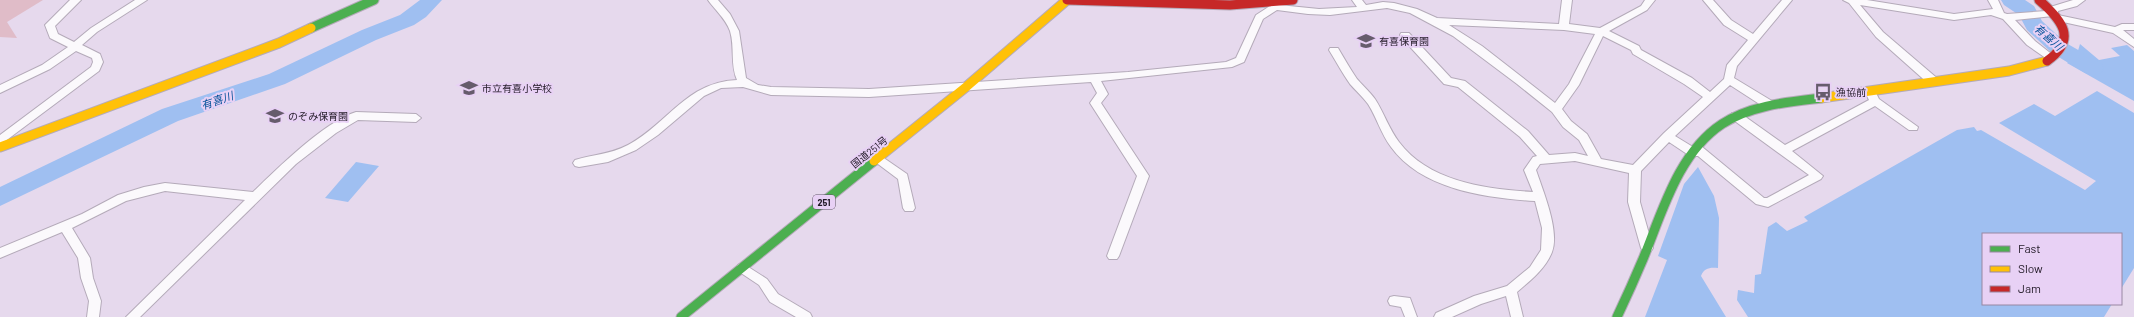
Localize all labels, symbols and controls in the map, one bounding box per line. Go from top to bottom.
water label: 有喜川 [2032,21,2066,53]
school or university icon: 有喜保育園 [1356,31,1376,51]
place label: 有喜保育園 [1379,35,1429,47]
school or university icon: 市立有喜小学校 [459,78,479,98]
place label: 市立有喜小学校 [482,82,552,94]
bus stop icon: 漁協前 [1813,82,1833,102]
place label: 漁協前 [1836,86,1866,98]
water label: 有喜川 [199,88,236,112]
school or university icon: のぞみ保育園 [265,106,285,126]
place label: のぞみ保育園 [288,110,348,122]
street label: 国道251号 [848,134,890,170]
road number: 251 [813,195,835,209]
legend [1982,233,2122,305]
text: Fast [2018,241,2041,255]
text: Slow [2018,261,2043,275]
text: Jam [2018,281,2041,295]

